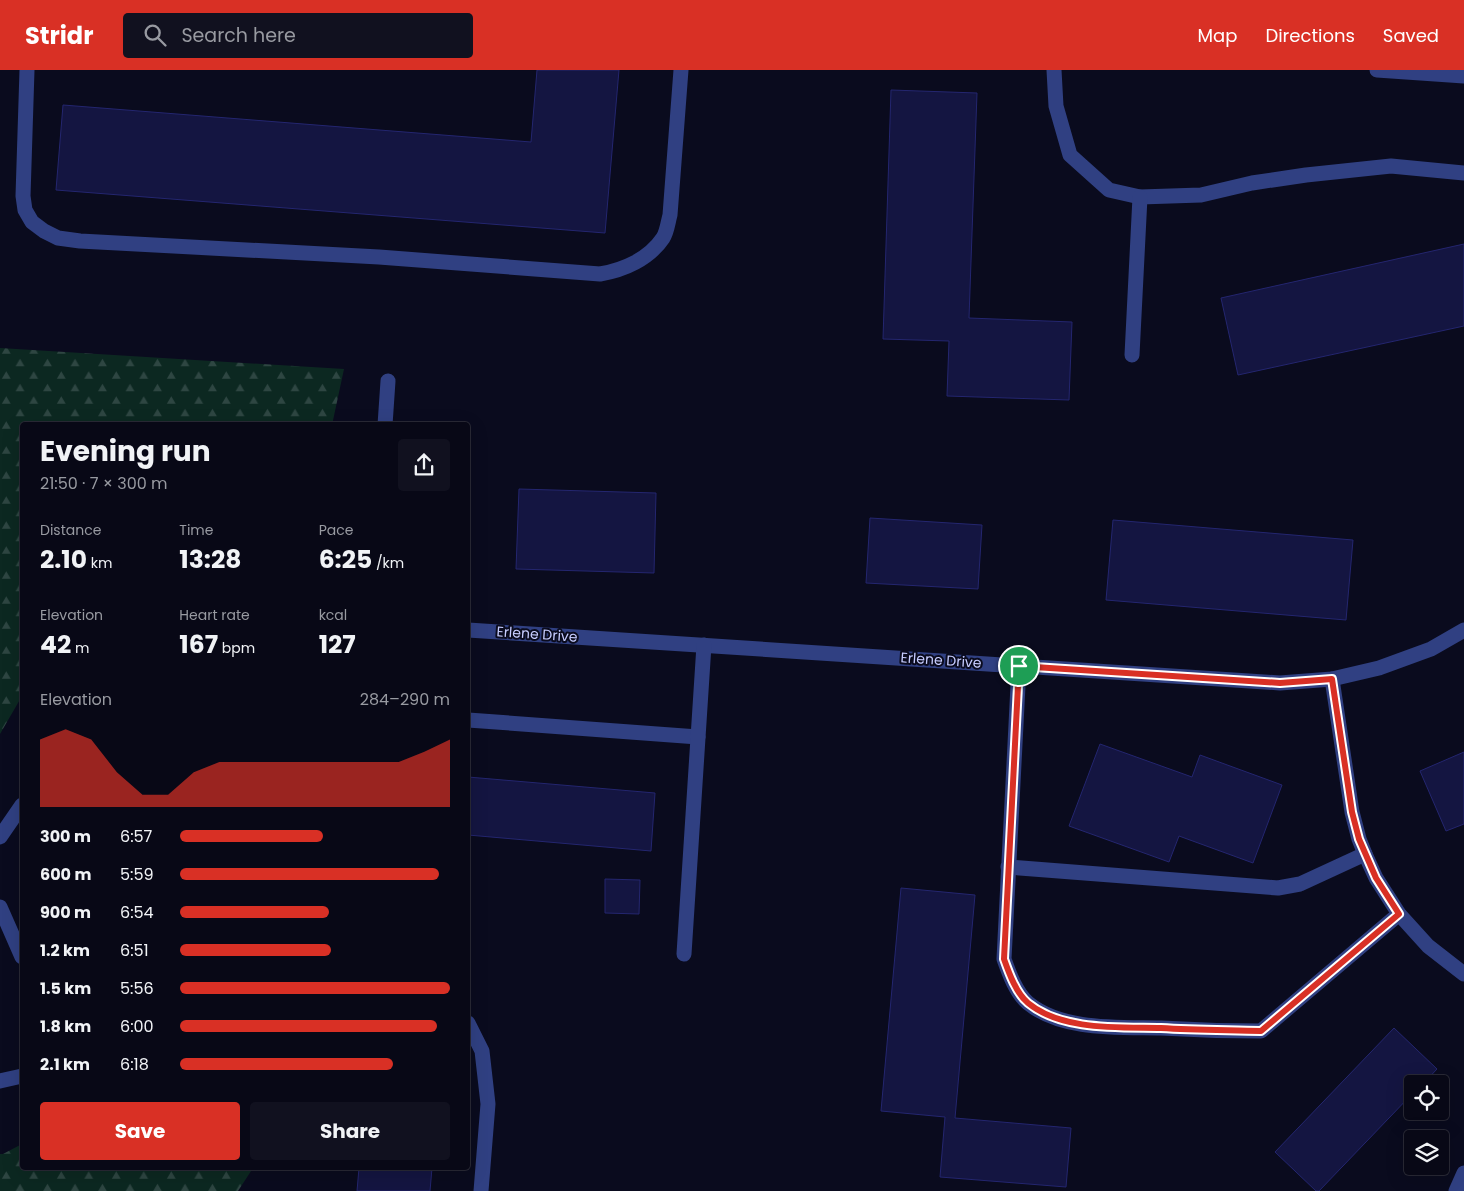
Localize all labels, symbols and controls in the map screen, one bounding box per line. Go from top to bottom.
search box [123,13,473,58]
text: Stridr [25,19,93,52]
icon: search [141,21,169,49]
text: Search here [181,22,296,49]
text: Map [1198,23,1237,48]
text: Directions [1265,23,1355,48]
text: Saved [1383,23,1439,48]
text: Evening run [40,432,211,471]
button: share [398,439,450,491]
text: 21:50 · 7 × 300 m [40,472,168,495]
text: Distance [40,520,101,540]
text: Time [179,520,213,540]
text: Pace [319,520,353,540]
text: 2.10 [40,542,87,577]
text: 13:28 [179,542,241,577]
text: 6:25 [319,542,372,577]
text: km [87,553,112,573]
text: /km [372,553,404,573]
text: Elevation [40,605,103,625]
text: Heart rate [179,605,250,625]
text: kcal [319,605,347,625]
street label: Erlene Drive [496,621,578,647]
text: 42 [40,627,71,662]
text: 167 [179,627,218,662]
text: 127 [319,627,356,662]
text: m [71,638,89,658]
text: bpm [218,638,255,658]
pin [998,645,1040,687]
street label: Erlene Drive [900,647,982,673]
icon: arrive [1005,652,1033,680]
text: Elevation [40,688,112,711]
text: 284–290 m [360,688,450,711]
text: 300 m [40,825,91,848]
text: 6:57 [120,825,152,848]
text: 600 m [40,863,91,886]
text: 5:59 [120,863,154,886]
text: 900 m [40,901,91,924]
text: 6:54 [120,901,154,924]
text: 1.2 km [40,939,90,962]
text: 6:51 [120,939,149,962]
text: 1.5 km [40,977,91,1000]
text: 5:56 [120,977,154,1000]
text: 1.8 km [40,1015,91,1038]
text: 6:00 [120,1015,154,1038]
text: 2.1 km [40,1053,90,1076]
text: 6:18 [120,1053,149,1076]
map controls [1404,1075,1449,1175]
button: locate [1404,1075,1449,1120]
button: Save [40,1102,240,1160]
button: Share [250,1102,450,1160]
button: layers [1404,1130,1449,1175]

